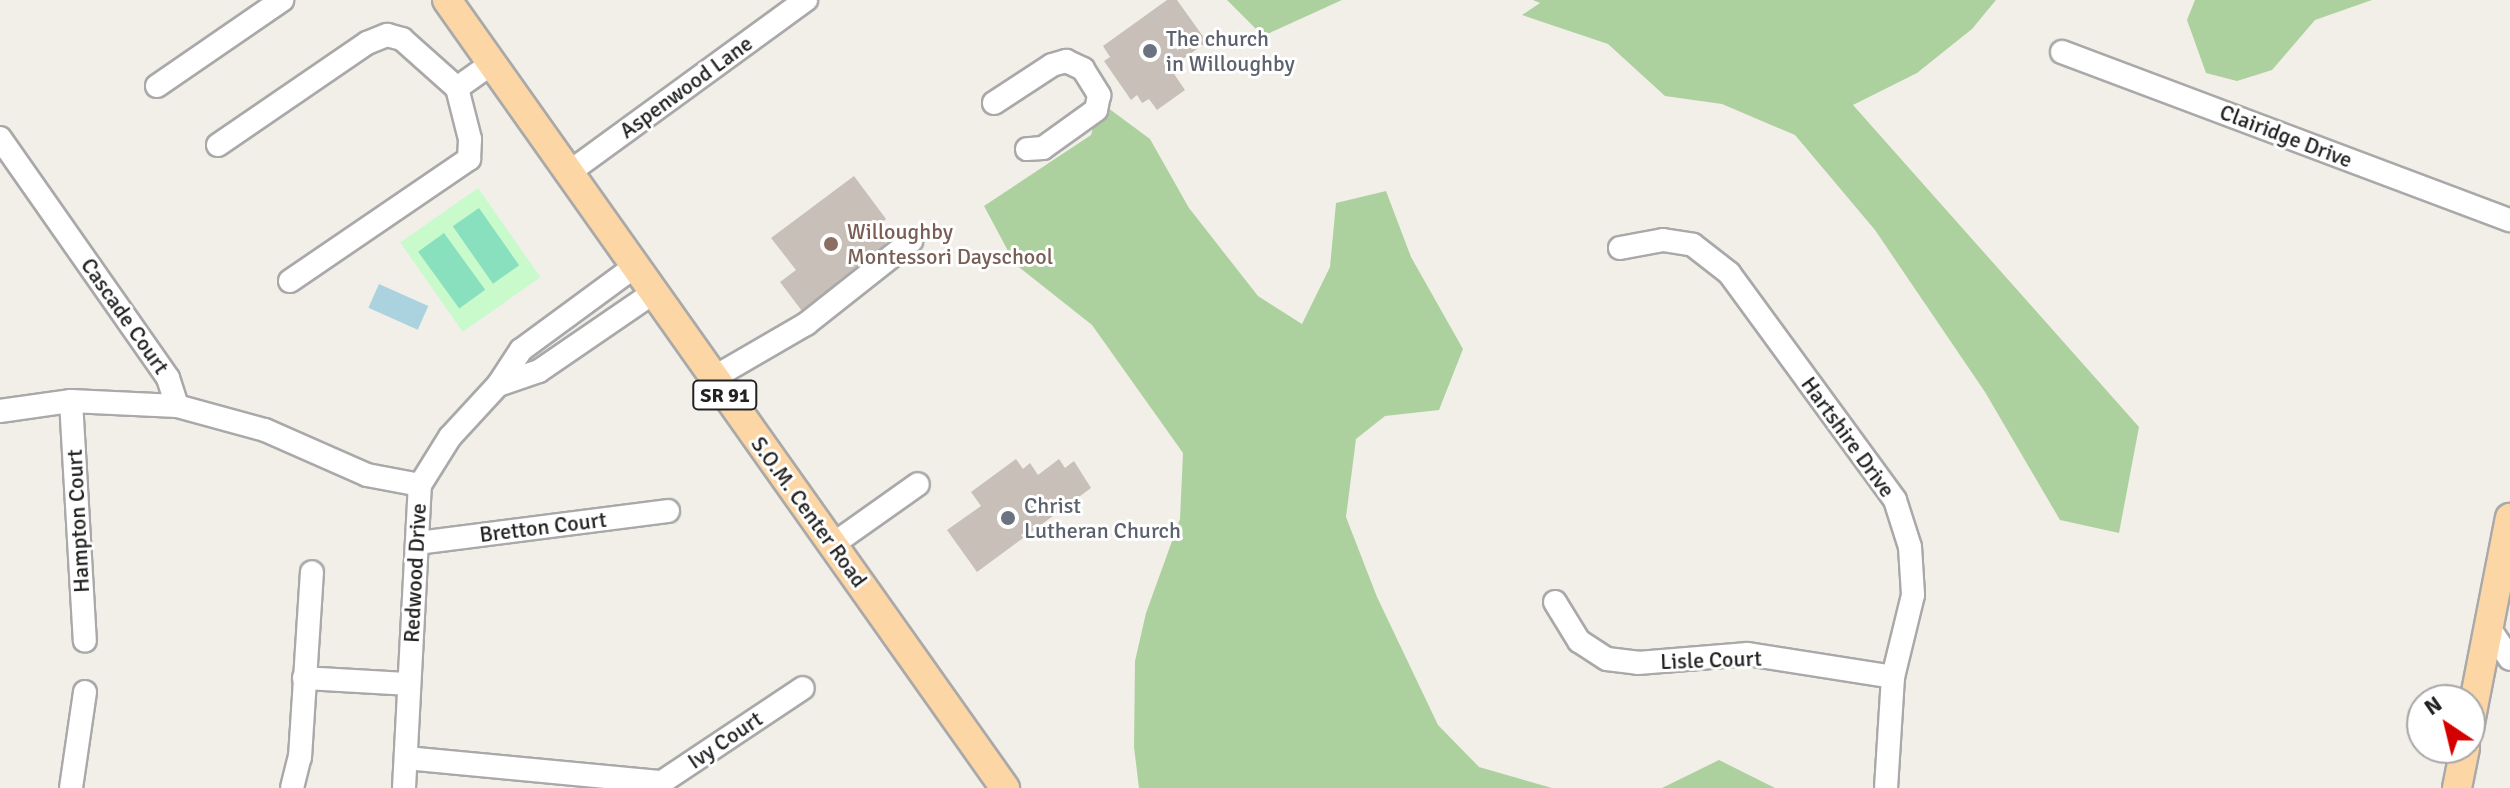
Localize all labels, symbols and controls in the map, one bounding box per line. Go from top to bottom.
place label: The church in Willoughby [1166,25,1295,76]
street label: Aspenwood Lane [614,30,758,144]
marker: The church in Willoughby [1141,42,1159,60]
street label: Clairidge Drive [2216,99,2356,173]
place label: Willoughby Montessori Dayschool [847,218,1053,270]
marker: Willoughby Montessori Dayschool [822,235,840,253]
street label: Cascade Court [75,253,175,379]
street label: Hartshire Drive [1795,372,1901,502]
road number: SR 91 [691,379,759,411]
street label: S.O.M. Center Road [745,431,873,593]
street label: Hampton Court [61,449,95,593]
place label: Christ Lutheran Church [1024,492,1181,544]
street label: Redwood Drive [398,503,432,643]
street label: Bretton Court [478,506,608,548]
marker: Christ Lutheran Church [999,509,1017,527]
street label: Lisle Court [1660,645,1762,675]
north arrow [2406,684,2486,764]
text: N [2419,690,2447,721]
street label: Ivy Court [683,705,767,775]

